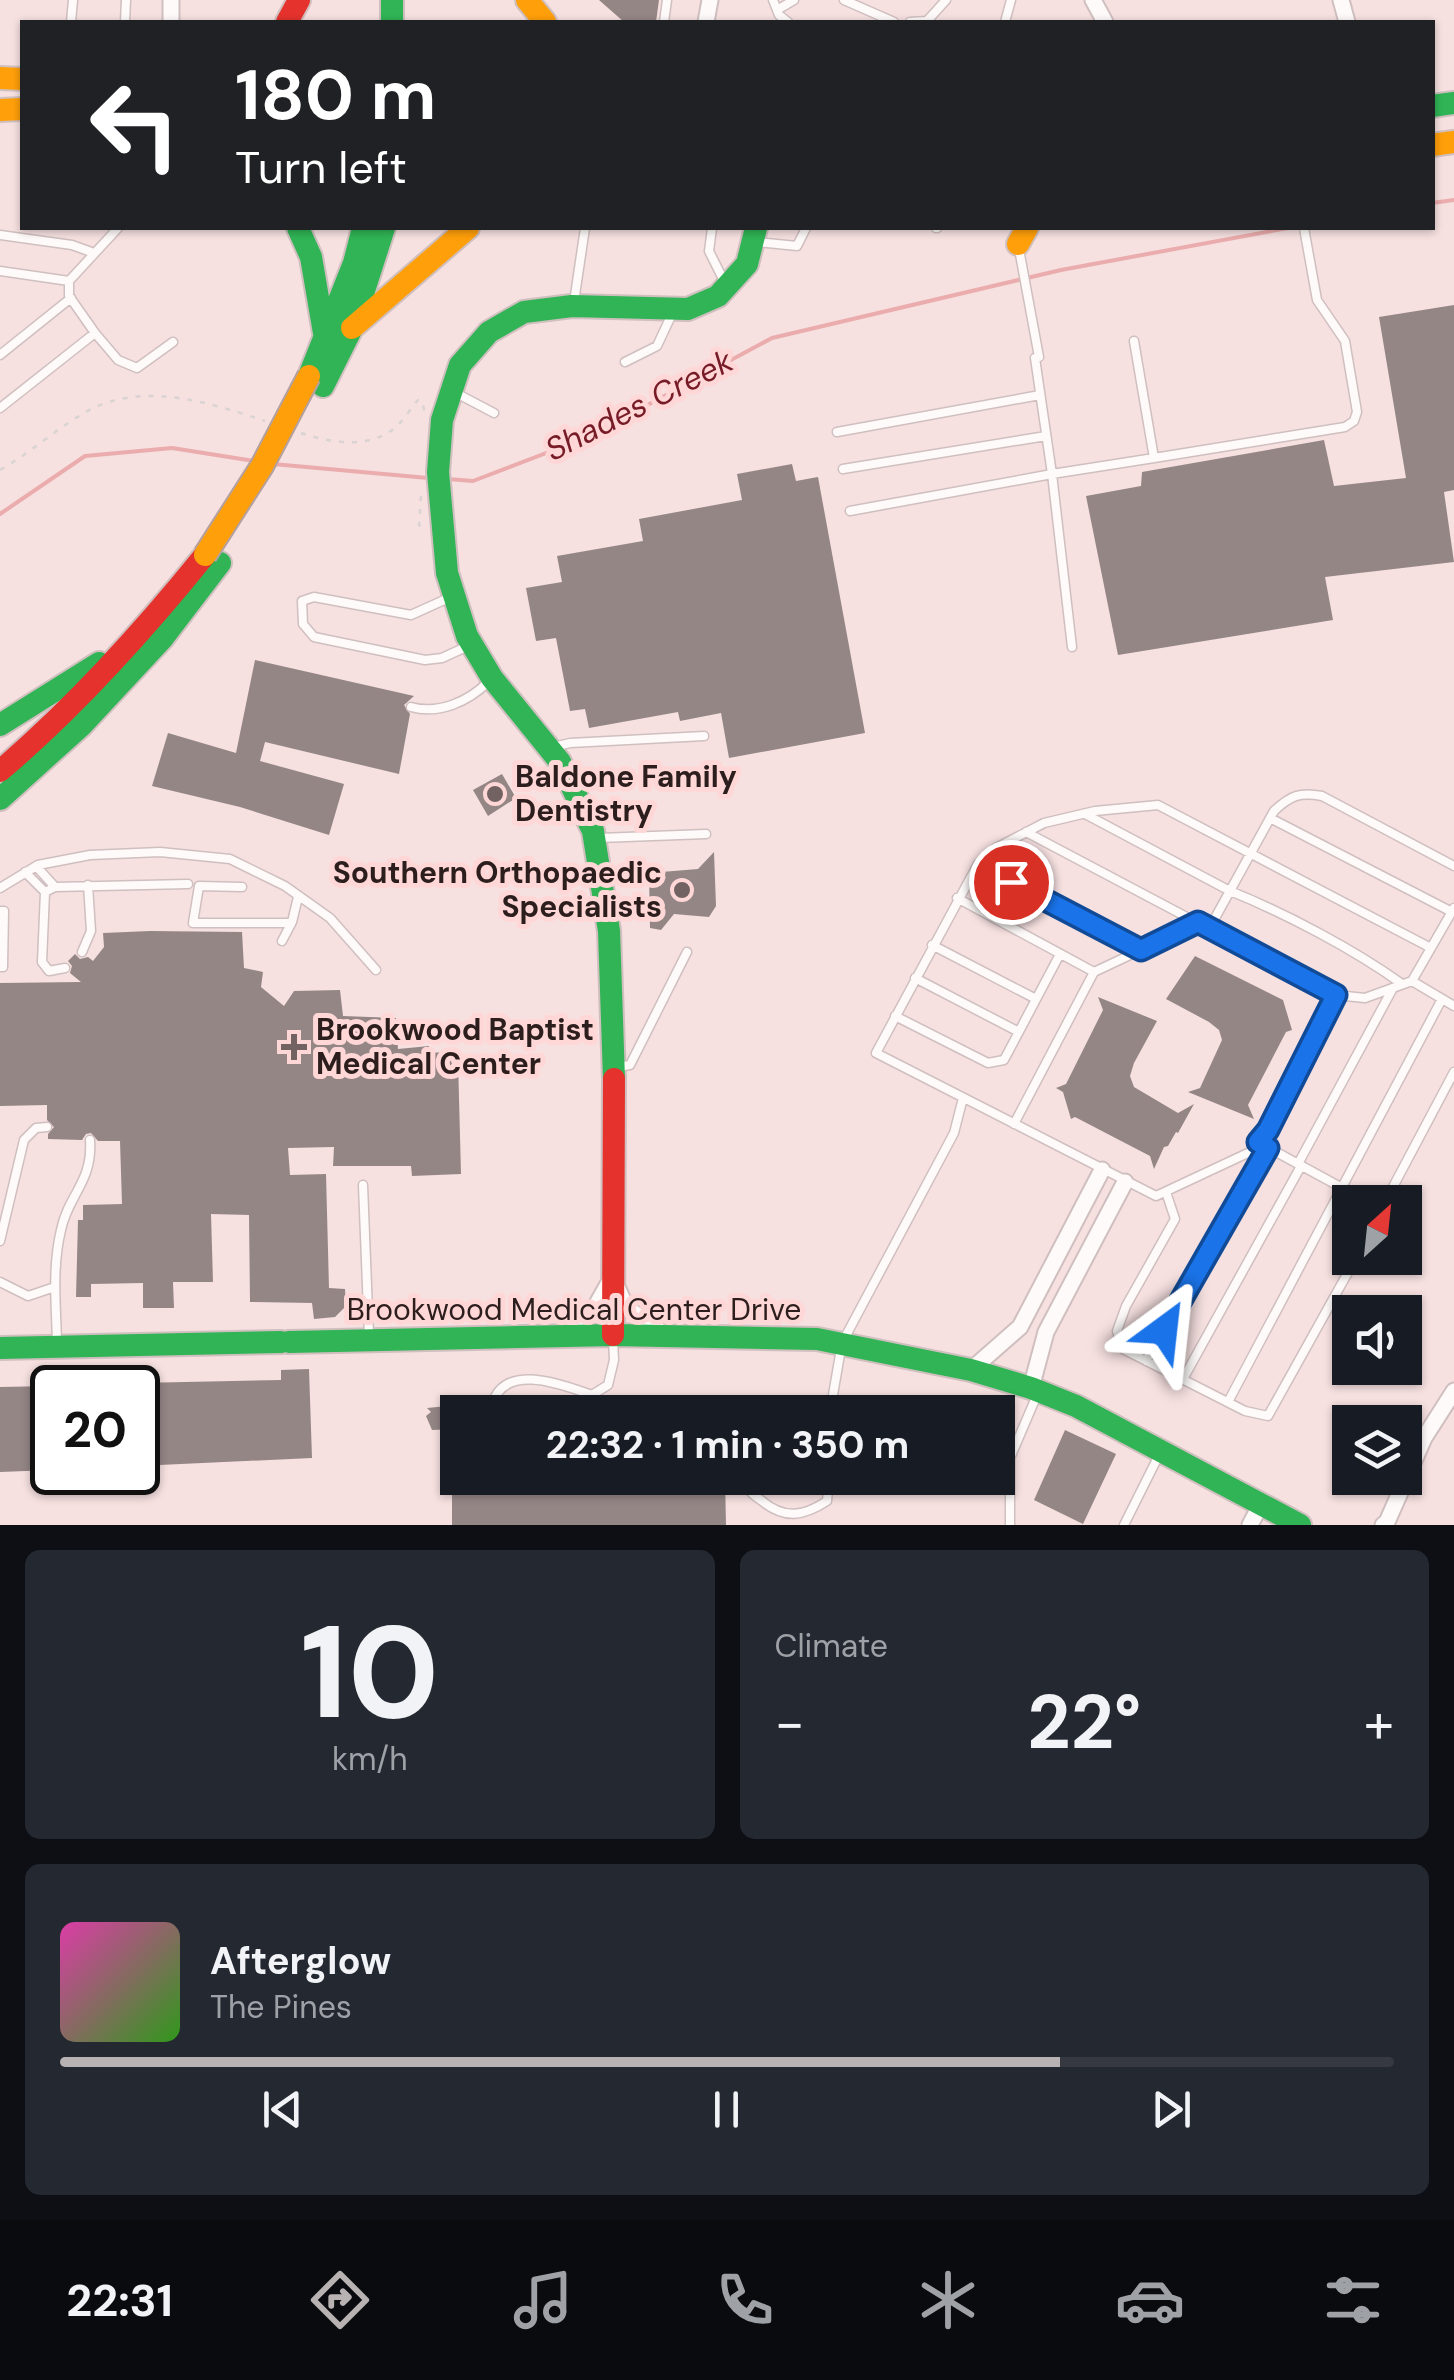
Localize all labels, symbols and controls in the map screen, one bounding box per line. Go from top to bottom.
text: 180 m [235,50,436,141]
icon: left [70,60,200,190]
text: Turn left [235,138,407,197]
water label: Shades Creek [538,339,741,470]
place label: Baldone Family Dentistry [515,757,737,830]
marker: Baldone Family Dentistry [484,783,506,805]
pin [969,840,1054,925]
place label: Southern Orthopaedic Specialists [333,853,662,926]
icon: arrive [984,855,1039,910]
marker: Southern Orthopaedic Specialists [671,879,693,901]
place label: Brookwood Baptist Medical Center [316,1010,594,1083]
marker: Brookwood Baptist Medical Center [281,1034,307,1060]
north arrow [1332,1185,1422,1275]
map controls [1332,1185,1422,1495]
position arrow [1112,1278,1216,1382]
street label: Brookwood Medical Center Drive [347,1290,801,1329]
button: sound [1332,1295,1422,1385]
speed limit sign: 20 [30,1365,160,1495]
button: layers [1332,1405,1422,1495]
text: 22:32 · 1 min · 350 m [546,1420,909,1470]
text: 10 [300,1588,439,1757]
text: Climate [775,1625,888,1667]
text: 22° [1027,1674,1141,1771]
text: − [775,1687,805,1759]
text: + [1364,1687,1394,1759]
text: km/h [332,1738,408,1780]
text: Afterglow [210,1936,391,1986]
text: The Pines [210,1986,352,2028]
icon: previous [255,2082,310,2137]
icon: pause [699,2082,754,2137]
icon: next [1144,2082,1199,2137]
icon: directions [305,2265,375,2335]
icon: music [508,2265,578,2335]
icon: phone [710,2265,780,2335]
icon: climate [913,2265,983,2335]
icon: car [1115,2265,1185,2335]
icon: filters [1318,2265,1388,2335]
text: 22:31 [66,2271,173,2330]

